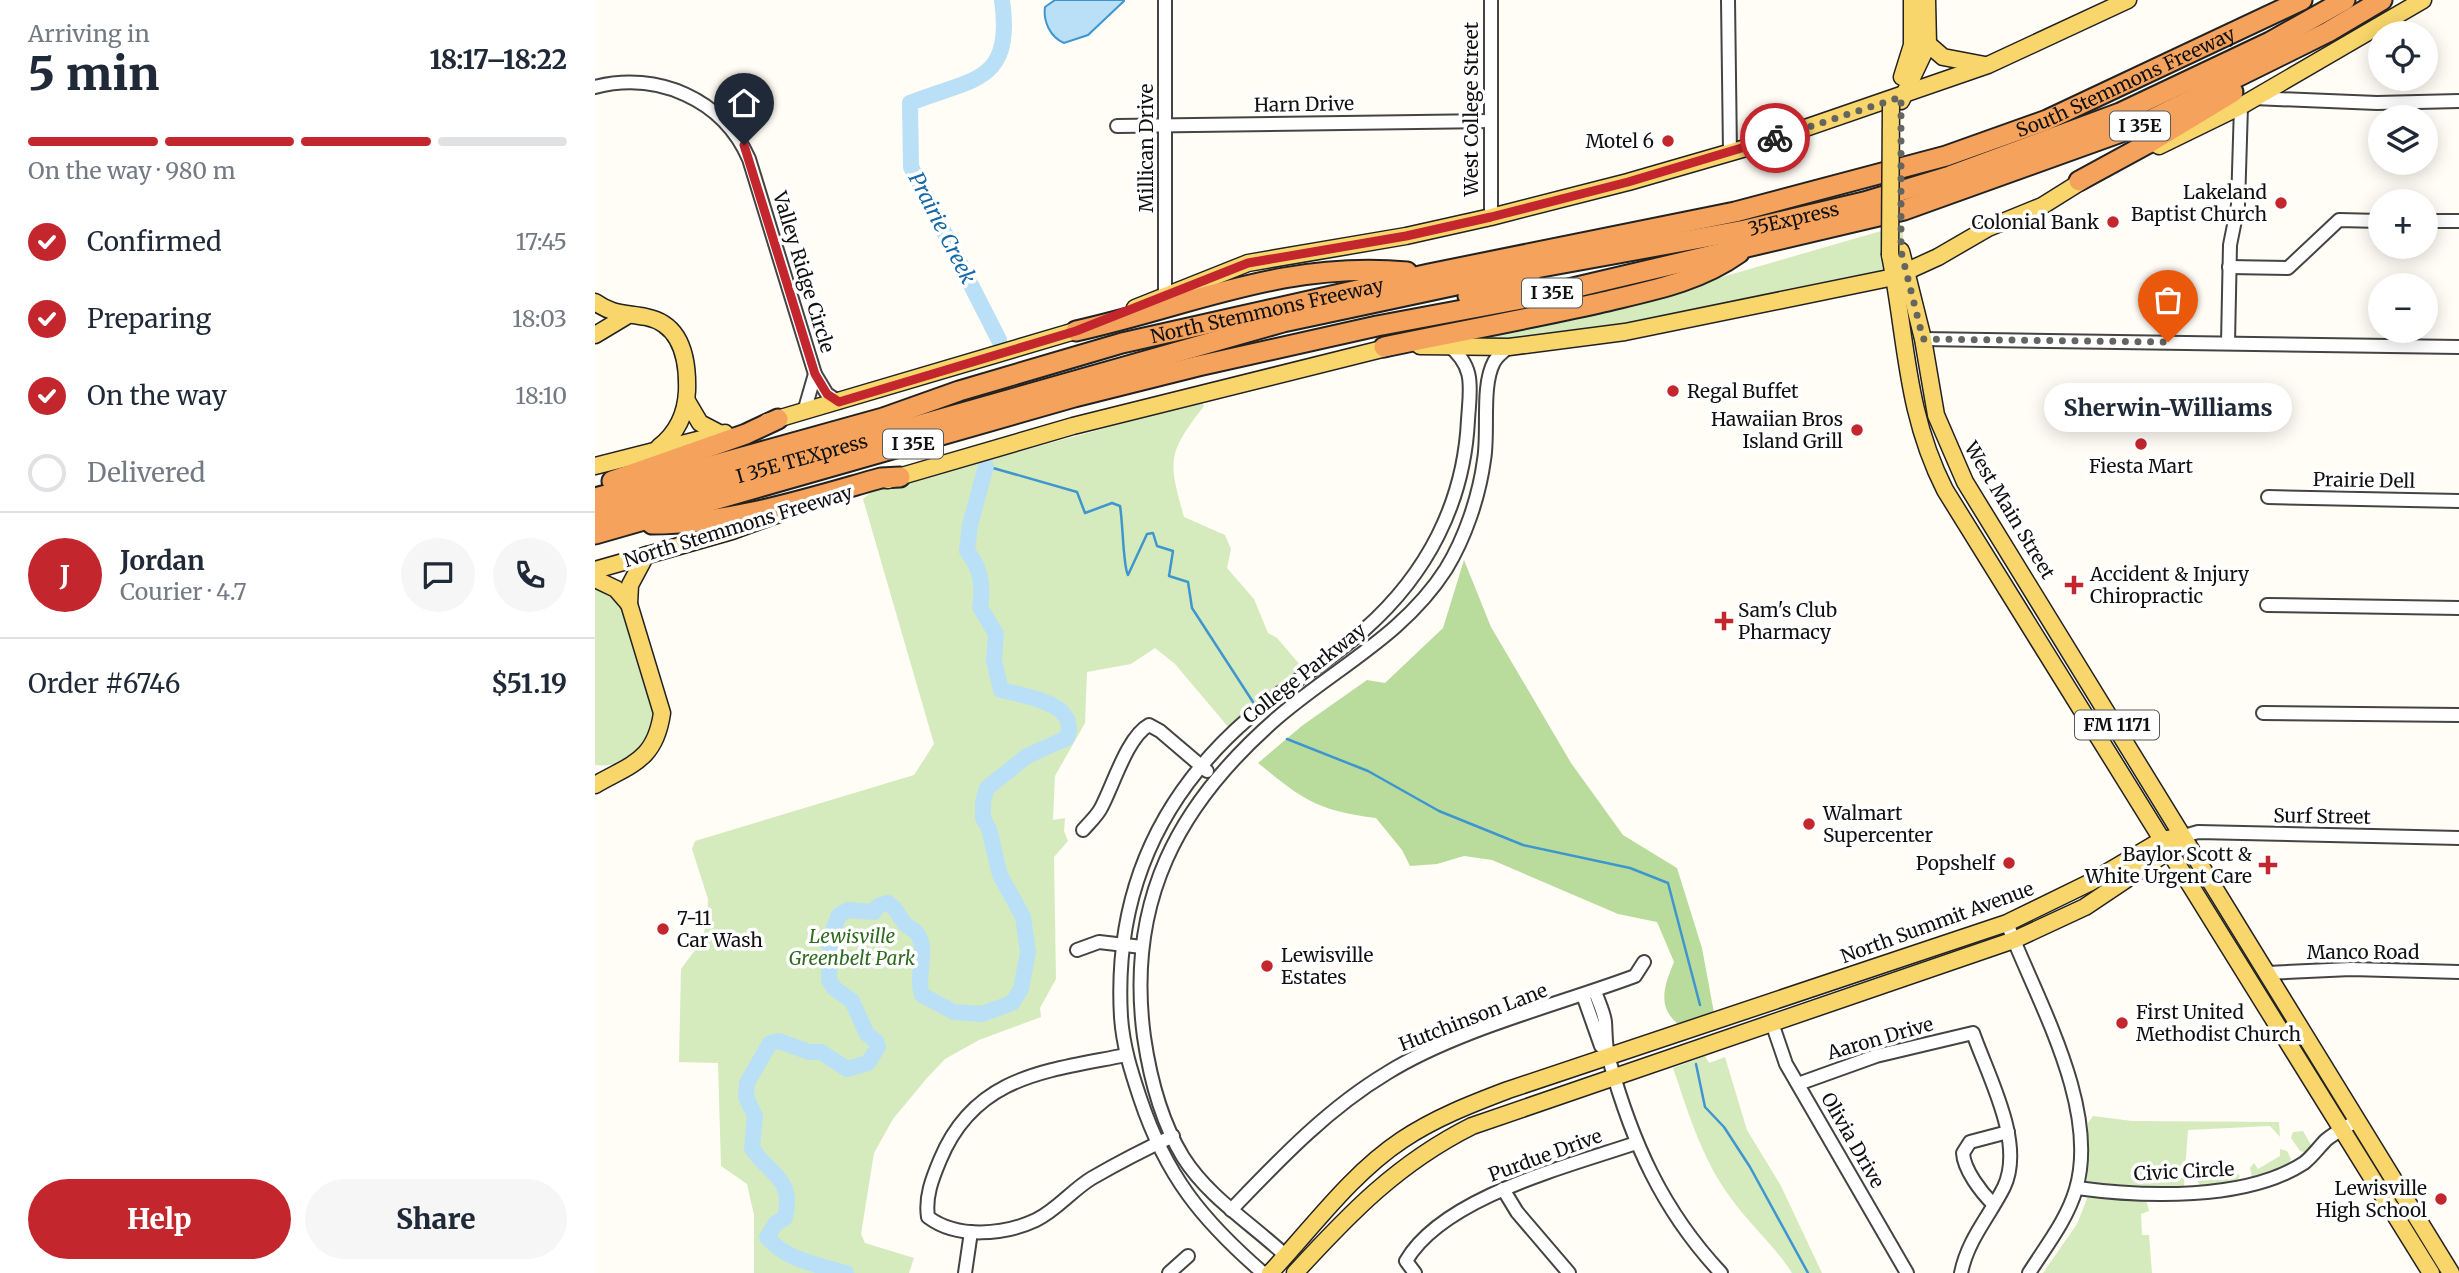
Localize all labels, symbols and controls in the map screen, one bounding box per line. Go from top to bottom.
text: Arriving in [28,19,150,48]
street label: West College Street [1459,21,1483,197]
street label: South Stemmons Freeway [2013,21,2239,142]
map controls [2368,21,2438,343]
button: locate [2368,21,2438,91]
text: 18:17–18:22 [429,43,567,76]
text: 5 min [28,45,159,103]
pin [714,73,774,145]
street label: Millican Drive [1134,83,1158,212]
icon: home [725,84,763,122]
street label: Harn Drive [1254,91,1354,117]
courier [1740,103,1810,173]
button: layers [2368,105,2438,175]
road number: I 35E [2110,112,2170,140]
icon: bike [1756,119,1794,157]
place label: Motel 6 [1585,129,1654,153]
marker: Motel 6 [1660,133,1676,149]
text: On the way · 980 m [28,156,236,185]
water label: Prairie Creek [903,167,982,289]
place label: Lakeland Baptist Church [2131,180,2267,226]
street label: Valley Ridge Circle [768,188,840,356]
button: + [2368,189,2438,259]
marker: Lakeland Baptist Church [2273,195,2289,211]
street label: 35Express [1746,196,1841,241]
place label: Colonial Bank [1972,210,2099,234]
marker: Colonial Bank [2105,214,2121,230]
icon: check [28,223,66,261]
text: Confirmed [87,225,222,258]
text: 17:45 [516,227,567,256]
pin [2138,270,2198,342]
street label: North Stemmons Freeway [1148,273,1386,348]
button: − [2368,273,2438,343]
road number: I 35E [1522,278,1582,307]
icon: bag [2149,281,2187,319]
icon: check [28,300,66,338]
text: Preparing [87,302,211,335]
text: 18:03 [512,304,567,333]
icon: check [28,377,66,415]
text: On the way [87,379,227,412]
place label: Regal Buffet [1687,379,1799,403]
text: 18:10 [515,381,567,410]
marker: Regal Buffet [1665,383,1681,399]
callout: Sherwin-Williams [2044,384,2292,433]
text: Sherwin-Williams [2064,393,2272,422]
place label: Hawaiian Bros Island Grill [1711,407,1843,453]
marker: Hawaiian Bros Island Grill [1849,422,1865,438]
street label: I 35E TEXpress [733,428,870,488]
road number: I 35E [883,430,943,458]
street label: West Main Street [1959,436,2061,584]
marker: Fiesta Mart [2133,436,2149,452]
place label: Fiesta Mart [2089,454,2194,478]
text: Delivered [87,456,206,489]
street label: Prairie Dell [2313,467,2416,493]
street label: North Stemmons Freeway [621,480,855,572]
button: chat [401,538,475,612]
button: phone [493,538,567,612]
text: Jordan [120,544,205,577]
text: J [60,559,70,592]
place label: Accident & Injury Chiropractic [2089,562,2249,608]
marker: Accident & Injury Chiropractic [2064,575,2084,595]
text: Courier · 4.7 [120,577,247,606]
place label: Sam's Club Pharmacy [1738,598,1837,644]
marker: Sam's Club Pharmacy [1716,613,1732,629]
street label: College Parkway [1238,617,1370,729]
text: Order #6746 [28,667,180,700]
text: $51.19 [491,667,567,700]
road number: FM 1171 [2075,710,2159,740]
place label: Walmart Supercenter [1822,801,1933,847]
street label: Surf Street [2273,803,2372,829]
marker: Walmart Supercenter [1801,816,1817,832]
place label: Baylor Scott & White Urgent Care [2084,842,2253,888]
place label: Popshelf [1916,851,1996,875]
marker: Popshelf [2001,855,2017,871]
marker: Baylor Scott & White Urgent Care [2258,855,2278,875]
street label: North Summit Avenue [1837,876,2037,968]
place label: 7-11 Car Wash [677,906,763,952]
marker: 7-11 Car Wash [655,921,671,937]
park label: Lewisville Greenbelt Park [789,924,916,970]
street label: Manco Road [2307,940,2419,964]
place label: Lewisville Estates [1281,943,1373,989]
marker: Lewisville Estates [1259,958,1275,974]
street label: Hutchinson Lane [1396,978,1551,1056]
place label: First United Methodist Church [2136,1000,2301,1046]
street label: Aaron Drive [1823,1011,1936,1065]
marker: First United Methodist Church [2114,1015,2130,1031]
street label: Olivia Drive [1816,1088,1890,1192]
street label: Purdue Drive [1485,1123,1605,1187]
street label: Civic Circle [2133,1156,2235,1186]
place label: Lewisville High School [2316,1176,2427,1222]
button: Help [28,1179,291,1259]
button: Share [305,1179,567,1259]
marker: Lewisville High School [2433,1191,2449,1207]

